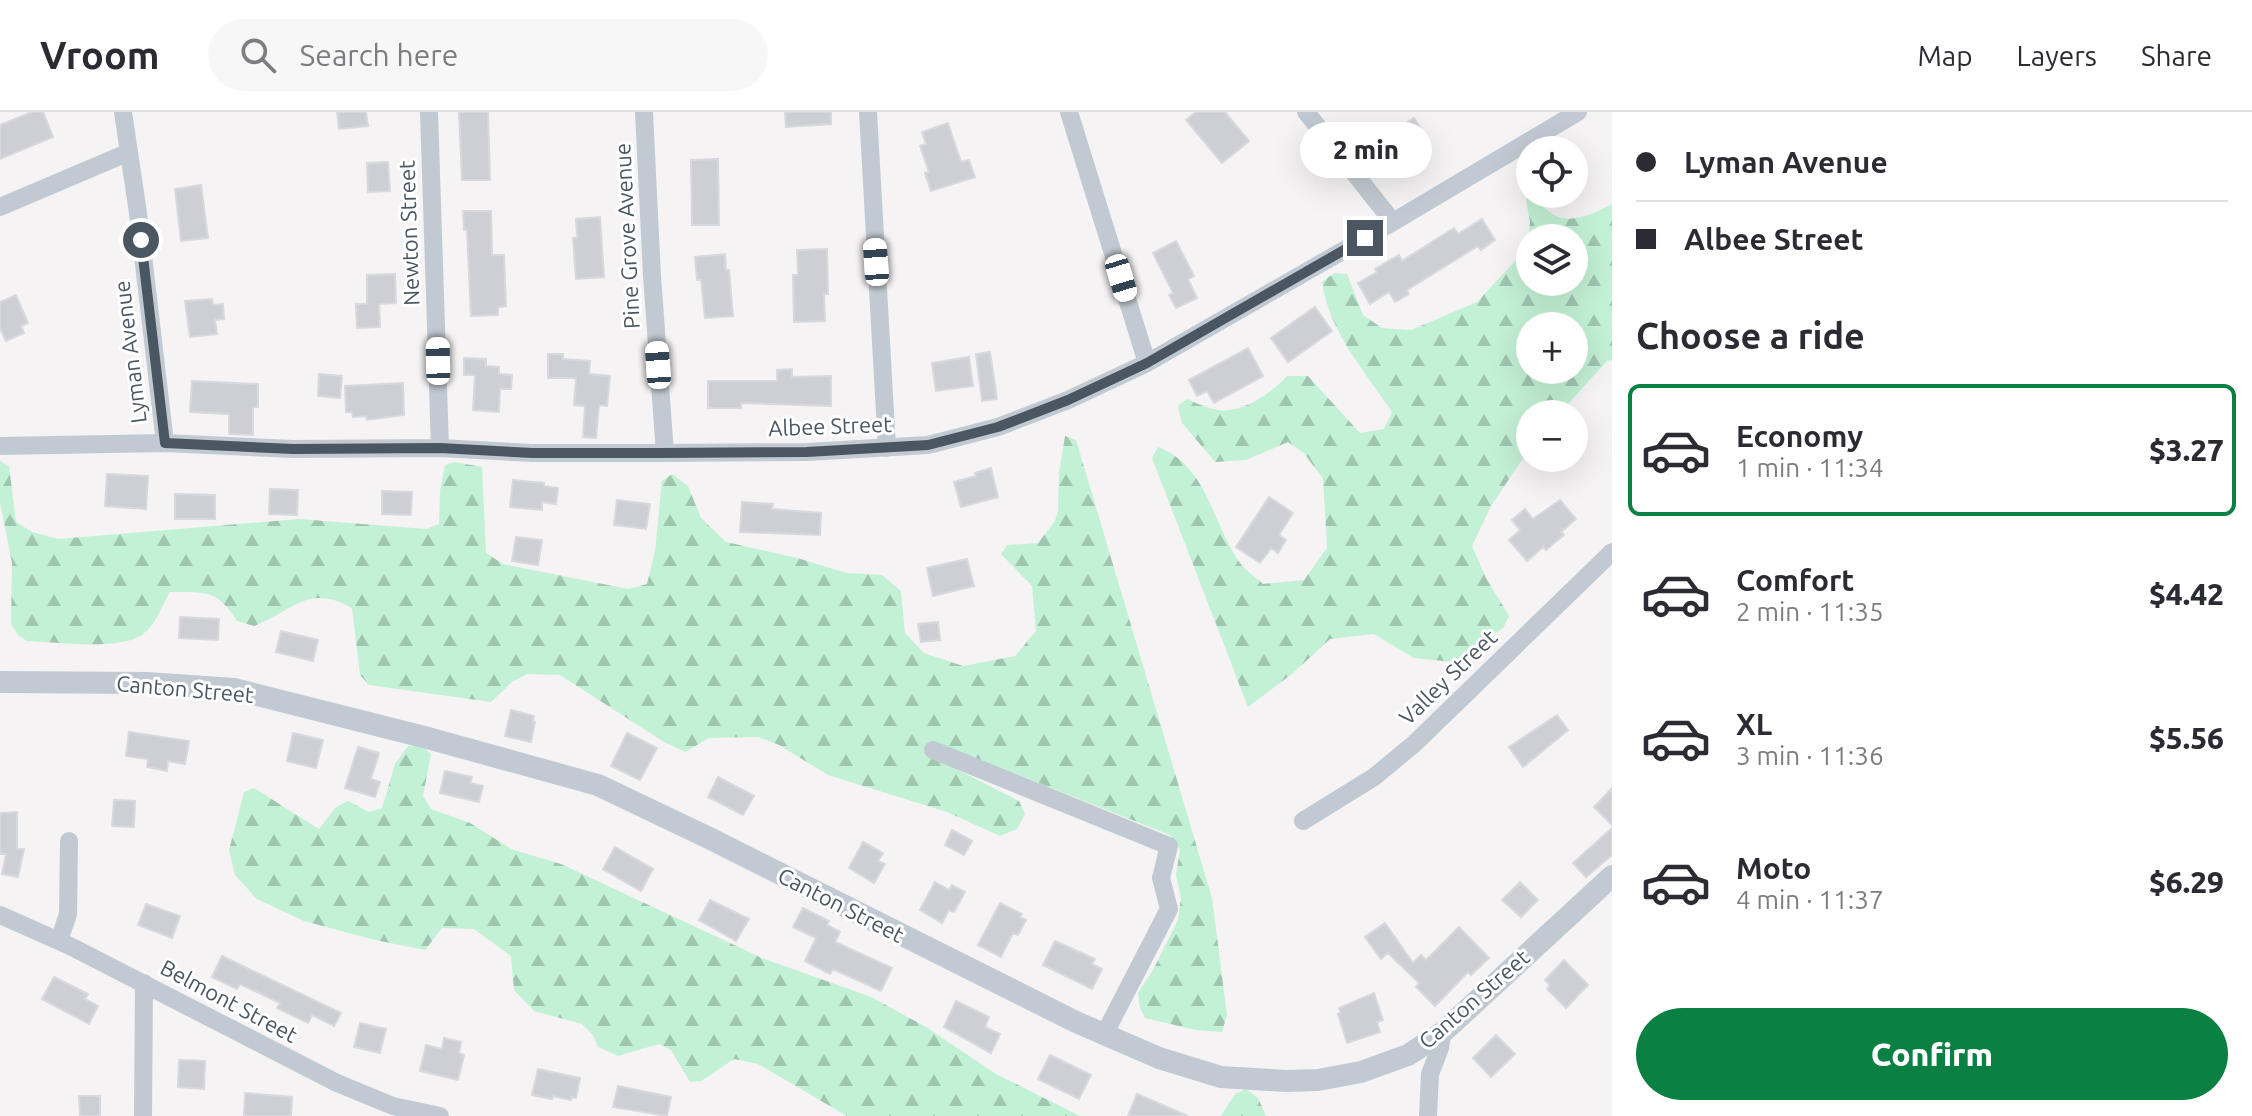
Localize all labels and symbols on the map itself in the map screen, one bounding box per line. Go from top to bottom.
callout: 2 min [1299,122,1431,178]
street label: Pine Grove Avenue [609,143,644,330]
street label: Newton Street [393,160,424,306]
route end [1347,220,1383,256]
route start [123,222,159,258]
car [862,237,890,287]
car [1103,252,1139,304]
street label: Lyman Avenue [108,279,151,425]
car [426,337,450,385]
car [644,340,672,390]
street label: Albee Street [768,411,893,440]
street label: Valley Street [1394,624,1502,729]
street label: Canton Street [115,670,255,707]
street label: Canton Street [774,862,909,947]
street label: Canton Street [1413,944,1534,1053]
street label: Belmont Street [157,954,302,1047]

